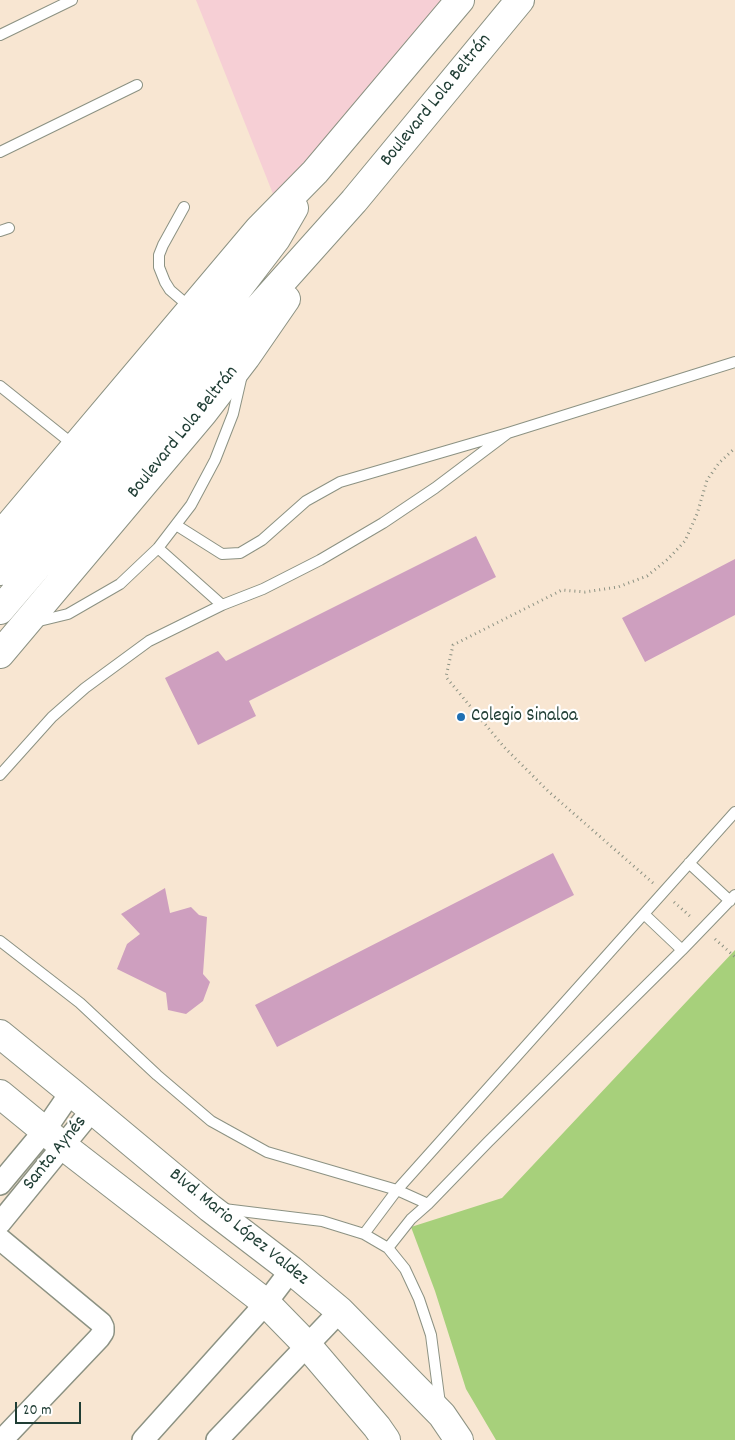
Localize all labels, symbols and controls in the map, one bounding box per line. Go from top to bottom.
street label: Boulevard Lola Beltrán [377,30,497,172]
street label: Boulevard Lola Beltrán [124,362,244,504]
place label: Colegio Sinaloa [471,706,578,728]
marker: Colegio Sinaloa [455,711,467,723]
street label: Santa Aynés [19,1112,93,1196]
street label: Blvd. Mario López Valdez [164,1165,312,1291]
scale bar [18,1392,84,1424]
text: 20 m [23,1400,51,1422]

